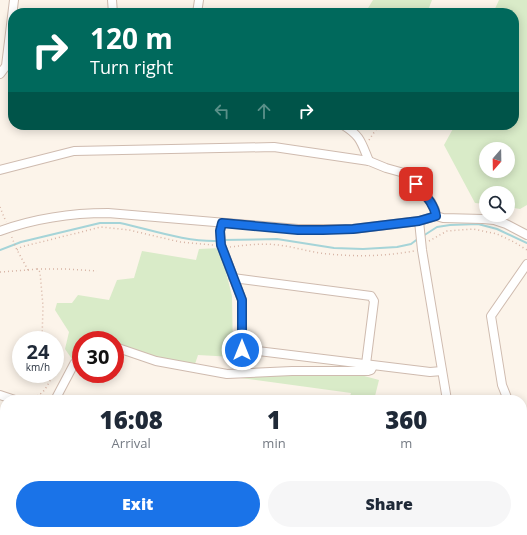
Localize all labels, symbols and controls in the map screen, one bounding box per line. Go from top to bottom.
text: 120 m [90,19,173,57]
icon: right [24,24,76,76]
text: Turn right [90,55,173,79]
icon: left [211,100,233,122]
icon: ahead [253,100,275,122]
icon: right [295,100,317,122]
north arrow [479,142,515,178]
map controls [479,142,515,222]
pin [399,167,433,201]
icon: arrive [405,173,427,195]
button: search [479,186,515,222]
position arrow [221,329,263,371]
speed limit sign: 30 [72,331,124,383]
text: 24 [27,338,49,365]
text: km/h [26,360,50,374]
text: 16:08 [100,403,163,436]
text: 1 [267,403,281,436]
text: 360 [385,403,427,436]
text: Arrival [112,434,151,452]
text: min [262,434,286,452]
text: m [400,434,412,452]
button: Exit [16,481,260,527]
button: Share [268,481,511,527]

